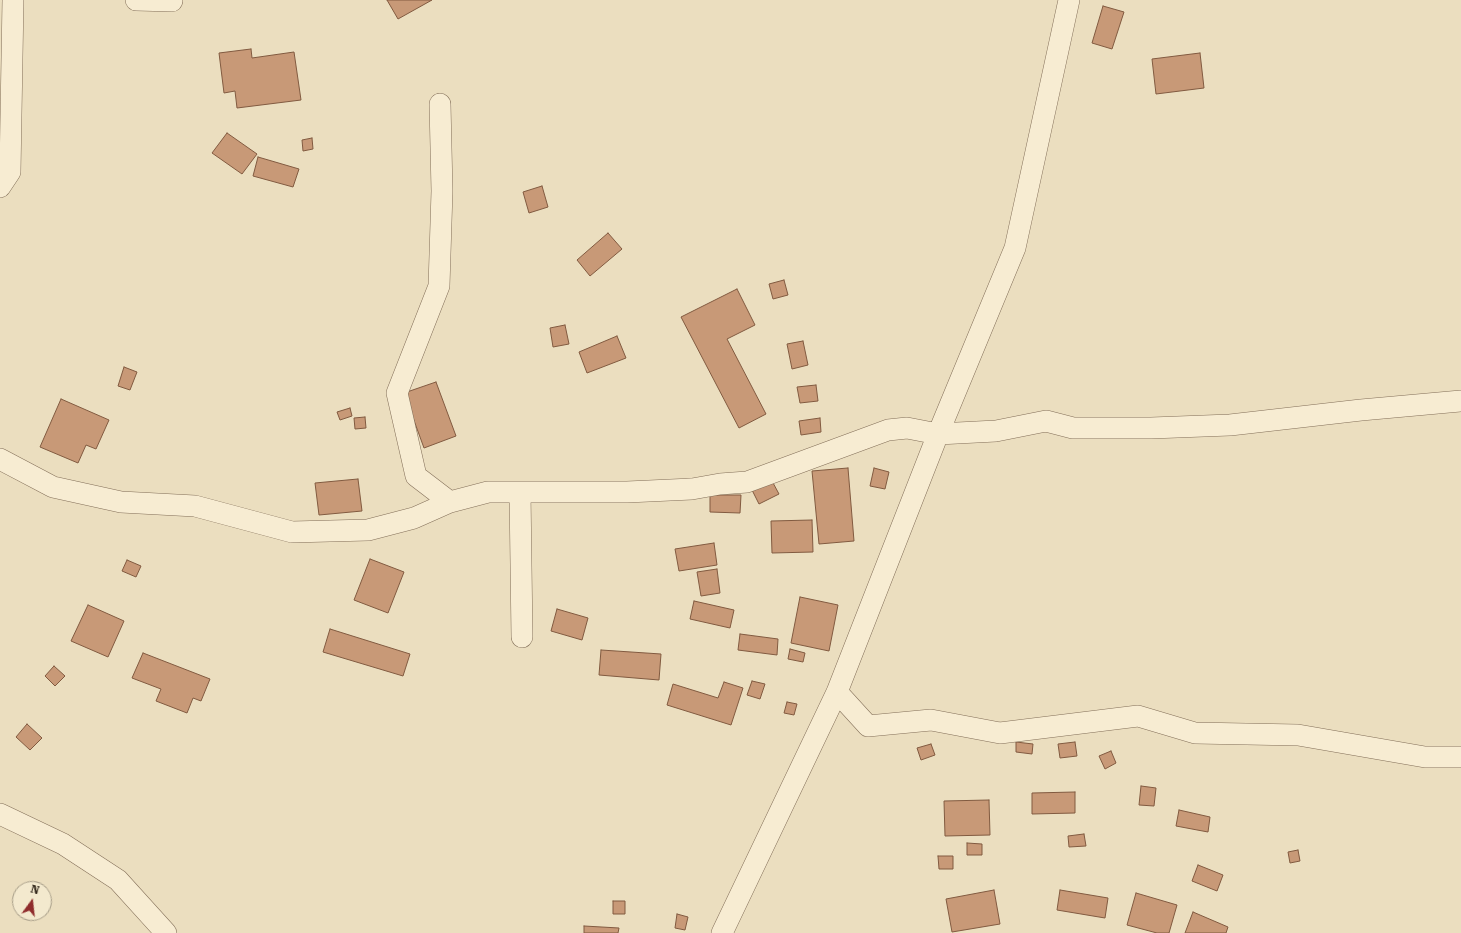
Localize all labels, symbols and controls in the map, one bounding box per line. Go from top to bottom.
north arrow [12,881,52,921]
text: N [29,883,41,897]

